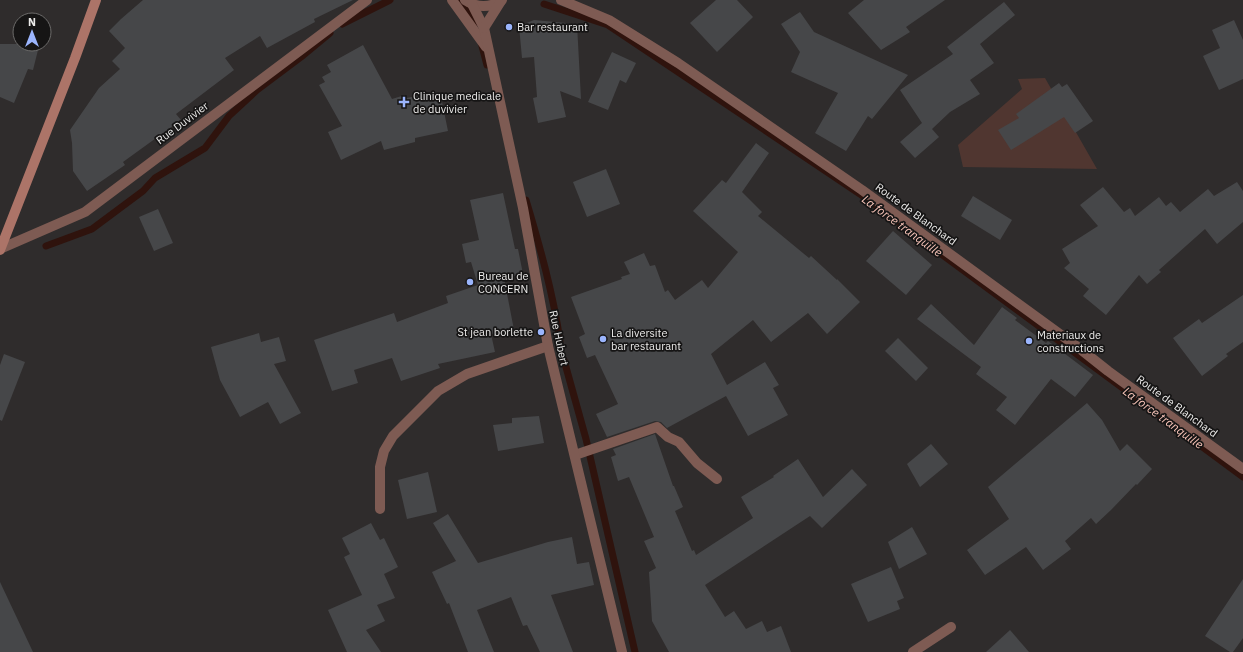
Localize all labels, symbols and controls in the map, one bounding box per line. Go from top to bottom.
north arrow [12,12,52,52]
text: N [28,15,36,29]
place label: Bar restaurant [517,20,588,34]
marker: Bar restaurant [504,22,514,32]
place label: Clinique medicale de duvivier [413,89,501,116]
marker: Clinique medicale de duvivier [398,96,410,108]
street label: Rue Duvivier [153,99,211,147]
street label: Route de Blanchard [873,180,959,248]
water label: La force tranquille [859,191,945,260]
place label: Bureau de CONCERN [478,269,529,296]
marker: Bureau de CONCERN [465,277,475,287]
street label: Rue Hubert [546,309,572,367]
place label: St jean borlette [457,325,533,339]
place label: La diversite bar restaurant [611,326,681,353]
marker: St jean borlette [536,327,546,337]
place label: Materiaux de constructions [1037,328,1104,355]
marker: La diversite bar restaurant [598,334,608,344]
marker: Materiaux de constructions [1024,336,1034,346]
street label: Route de Blanchard [1134,372,1220,440]
water label: La force tranquille [1120,383,1206,452]

